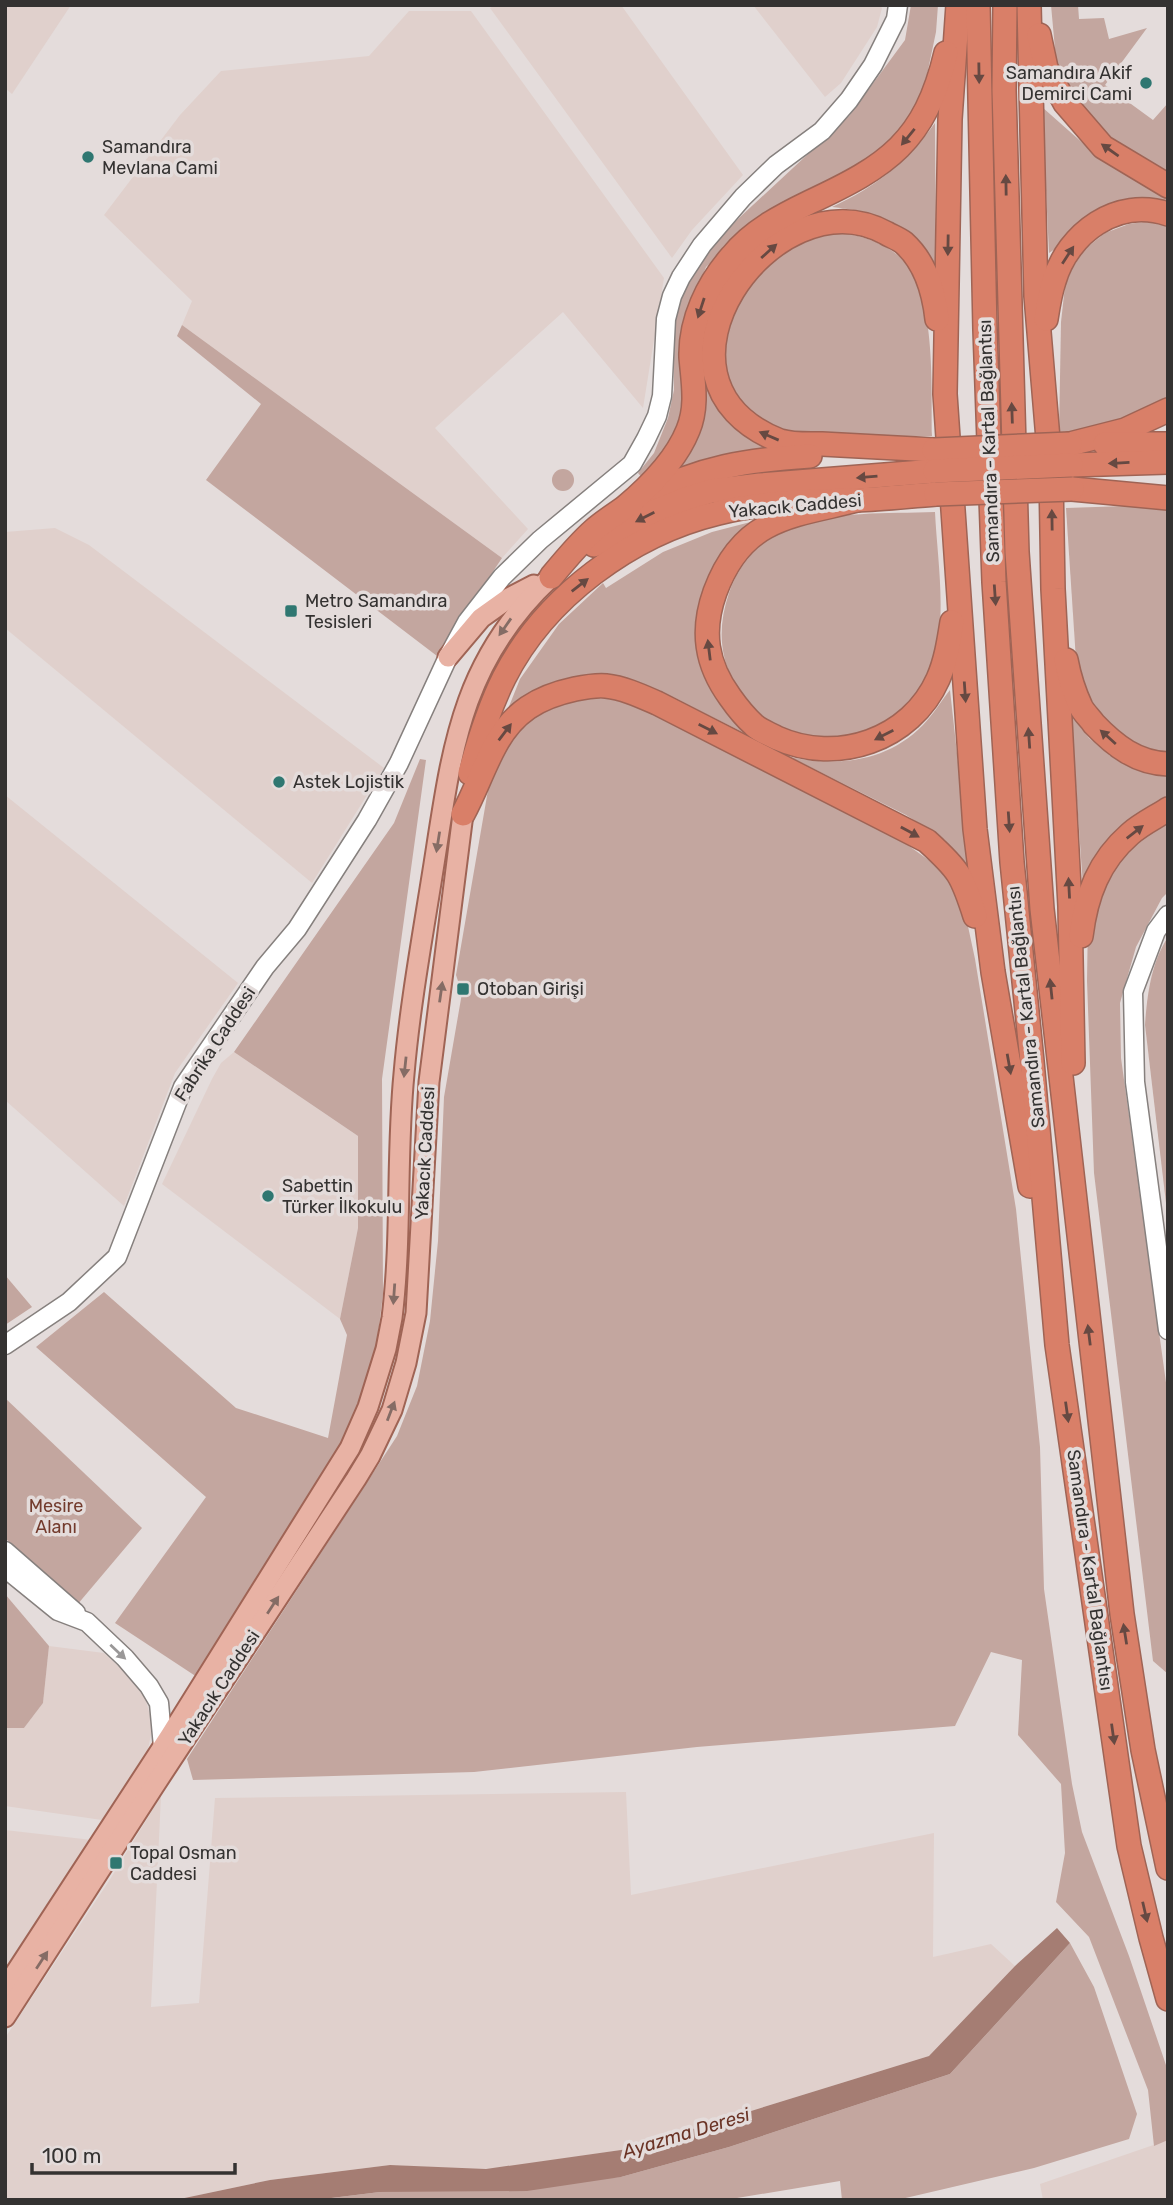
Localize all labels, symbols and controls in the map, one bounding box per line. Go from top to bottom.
place label: Samandıra Akif Demirci Cami [1006,62,1132,105]
one-way arrow [973,63,985,85]
marker: Samandıra Akif Demirci Cami [1138,75,1154,91]
one-way arrow [901,129,916,146]
place label: Samandıra Mevlana Cami [102,136,218,179]
one-way arrow [1101,143,1119,157]
marker: Samandıra Mevlana Cami [80,149,96,165]
one-way arrow [1001,174,1012,196]
one-way arrow [942,234,954,256]
one-way arrow [760,243,777,259]
one-way arrow [1062,245,1075,264]
one-way arrow [695,298,706,319]
street label: Samandıra - Kartal Bağlantısı [974,319,1004,563]
one-way arrow [1006,402,1017,424]
one-way arrow [759,430,779,442]
one-way arrow [1108,457,1130,468]
one-way arrow [856,472,878,483]
street label: Yakacık Caddesi [727,489,863,523]
one-way arrow [1046,509,1058,531]
one-way arrow [635,511,655,522]
one-way arrow [571,577,589,592]
one-way arrow [990,584,1001,606]
place label: Metro Samandıra Tesisleri [305,590,447,633]
marker: Metro Samandıra Tesisleri [283,603,299,619]
one-way arrow [498,618,512,636]
one-way arrow [704,638,715,660]
one-way arrow [960,681,971,703]
one-way arrow [498,723,512,741]
one-way arrow [698,723,718,734]
one-way arrow [1023,727,1034,749]
one-way arrow [1100,729,1117,745]
one-way arrow [874,730,894,741]
place label: Astek Lojistik [293,771,405,793]
marker: Astek Lojistik [271,774,287,790]
one-way arrow [1004,811,1015,833]
one-way arrow [1125,825,1143,840]
one-way arrow [901,826,920,838]
one-way arrow [432,831,443,853]
one-way arrow [1063,877,1074,899]
street label: Samandıra - Kartal Bağlantısı [1002,885,1050,1129]
place label: Otoban Girişi [477,978,584,1000]
one-way arrow [1046,978,1057,1000]
one-way arrow [436,981,447,1003]
marker: Otoban Girişi [455,981,471,997]
street label: Fabrika Caddesi [170,983,260,1105]
one-way arrow [1004,1053,1015,1075]
one-way arrow [399,1056,410,1078]
street label: Yakacık Caddesi [411,1086,439,1220]
place label: Sabettin Türker İlkokulu [282,1175,402,1218]
marker: Sabettin Türker İlkokulu [260,1188,276,1204]
one-way arrow [388,1283,399,1305]
one-way arrow [1084,1324,1095,1346]
one-way arrow [386,1400,397,1421]
one-way arrow [1062,1401,1073,1423]
street label: Samandıra - Kartal Bağlantısı [1062,1448,1118,1692]
park label: Mesire Alanı [29,1495,83,1538]
one-way arrow [266,1596,280,1614]
one-way arrow [1119,1622,1130,1644]
street label: Yakacık Caddesi [173,1626,265,1750]
one-way arrow [109,1643,126,1659]
one-way arrow [1108,1723,1119,1745]
place label: Topal Osman Caddesi [130,1842,237,1885]
marker: Topal Osman Caddesi [108,1855,124,1871]
one-way arrow [1139,1901,1150,1923]
one-way arrow [36,1950,49,1970]
water label: Ayazma Deresi [619,2103,753,2164]
scale bar [32,2132,234,2176]
text: 100 m [42,2143,101,2168]

